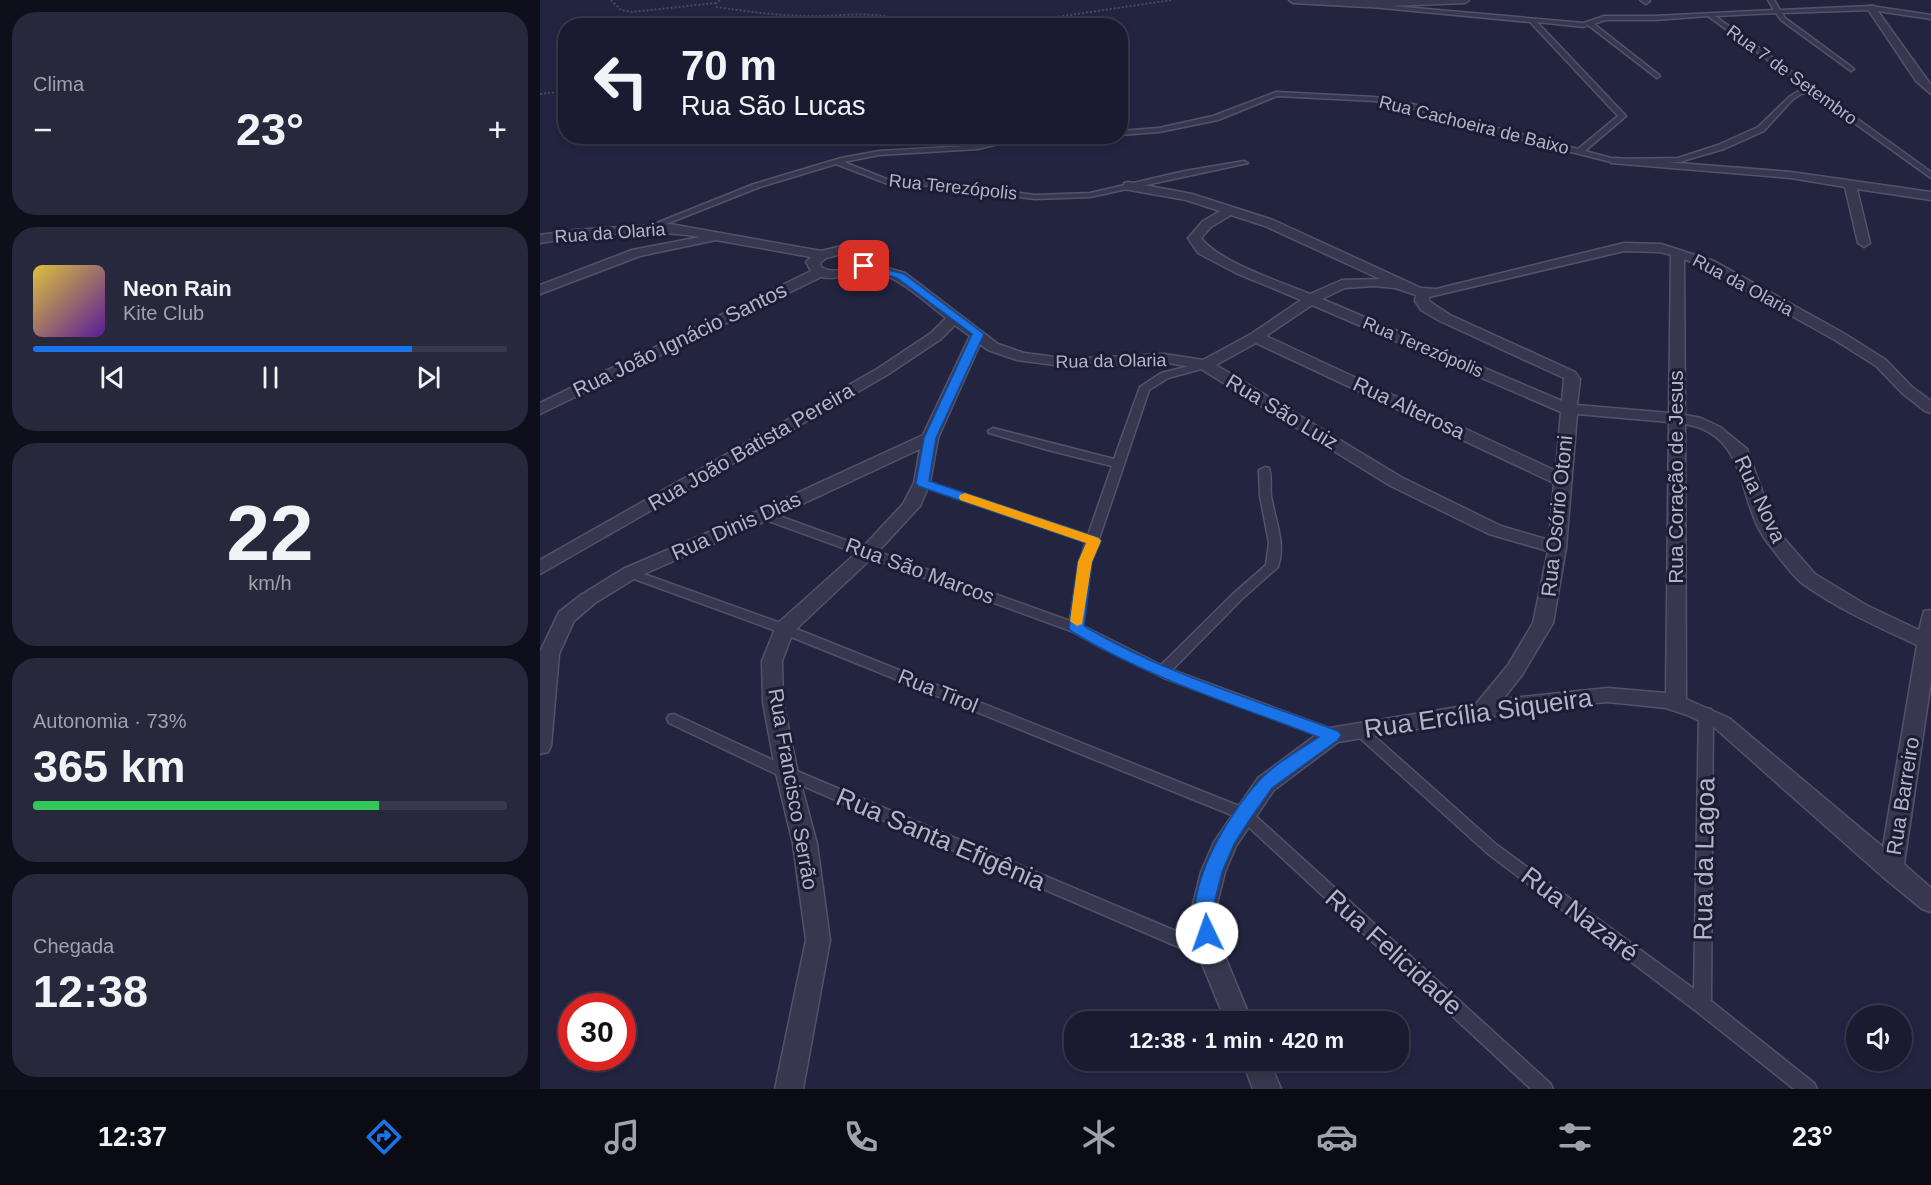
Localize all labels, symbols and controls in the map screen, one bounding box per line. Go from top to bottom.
street label: Rua 7 de Setembro [1723,21,1861,129]
icon: left [582,42,660,120]
text: 70 m [681,42,777,89]
text: Clima [33,73,84,95]
text: Rua São Lucas [681,91,866,121]
street label: Rua Cachoeira de Baixo [1377,92,1571,158]
text: 23° [236,104,304,155]
text: − [33,111,52,148]
text: + [488,111,507,148]
street label: Rua Terezópolis [888,170,1018,204]
street label: Rua da Olaria [554,219,667,247]
pin [838,240,889,291]
icon: arrive [847,249,880,282]
street label: Rua da Olaria [1689,250,1798,320]
text: Neon Rain [123,276,232,301]
street label: Rua João Ignácio Santos [569,278,790,401]
text: Kite Club [123,302,204,324]
street label: Rua Terezópolis [1360,313,1486,381]
street label: Rua da Olaria [1055,350,1168,372]
icon: previous [96,361,129,394]
icon: pause [254,361,287,394]
icon: next [412,361,445,394]
street label: Rua São Luiz [1222,369,1342,454]
street label: Rua Coração de Jesus [1664,370,1687,584]
street label: Rua Alterosa [1350,372,1469,444]
street label: Rua João Batista Pereira [644,378,858,515]
street label: Rua Osório Otoni [1537,434,1576,598]
street label: Rua Nova [1730,452,1791,546]
street label: Rua Dinis Dias [668,487,804,564]
text: 22 [227,489,313,577]
street label: Rua São Marcos [843,533,998,608]
text: km/h [248,572,292,594]
street label: Rua Tirol [895,664,981,717]
street label: Rua Ercília Siqueira [1362,682,1594,744]
street label: Rua Francisco Serrão [764,686,823,891]
text: Autonomia · 73% [33,710,186,732]
street label: Rua Barreiro [1882,735,1923,857]
text: 365 km [33,741,186,792]
street label: Rua da Lagoa [1688,777,1720,941]
street label: Rua Santa Efigênia [832,781,1050,897]
street label: Rua Nazaré [1516,860,1644,968]
street label: Rua Felicidade [1320,883,1468,1021]
position arrow [1175,901,1239,965]
text: Chegada [33,935,114,957]
text: 12:38 [33,966,148,1017]
speed limit sign: 30 [558,993,636,1071]
map controls [1846,1005,1912,1071]
button: sound [1846,1005,1912,1071]
text: 12:38 · 1 min · 420 m [1129,1028,1344,1053]
icon: directions [363,1116,405,1158]
icon: music [601,1116,643,1158]
icon: phone [840,1116,882,1158]
icon: climate [1078,1116,1120,1158]
icon: car [1316,1116,1358,1158]
icon: filters [1554,1116,1596,1158]
text: 12:37 [98,1122,167,1152]
text: 23° [1792,1122,1833,1152]

